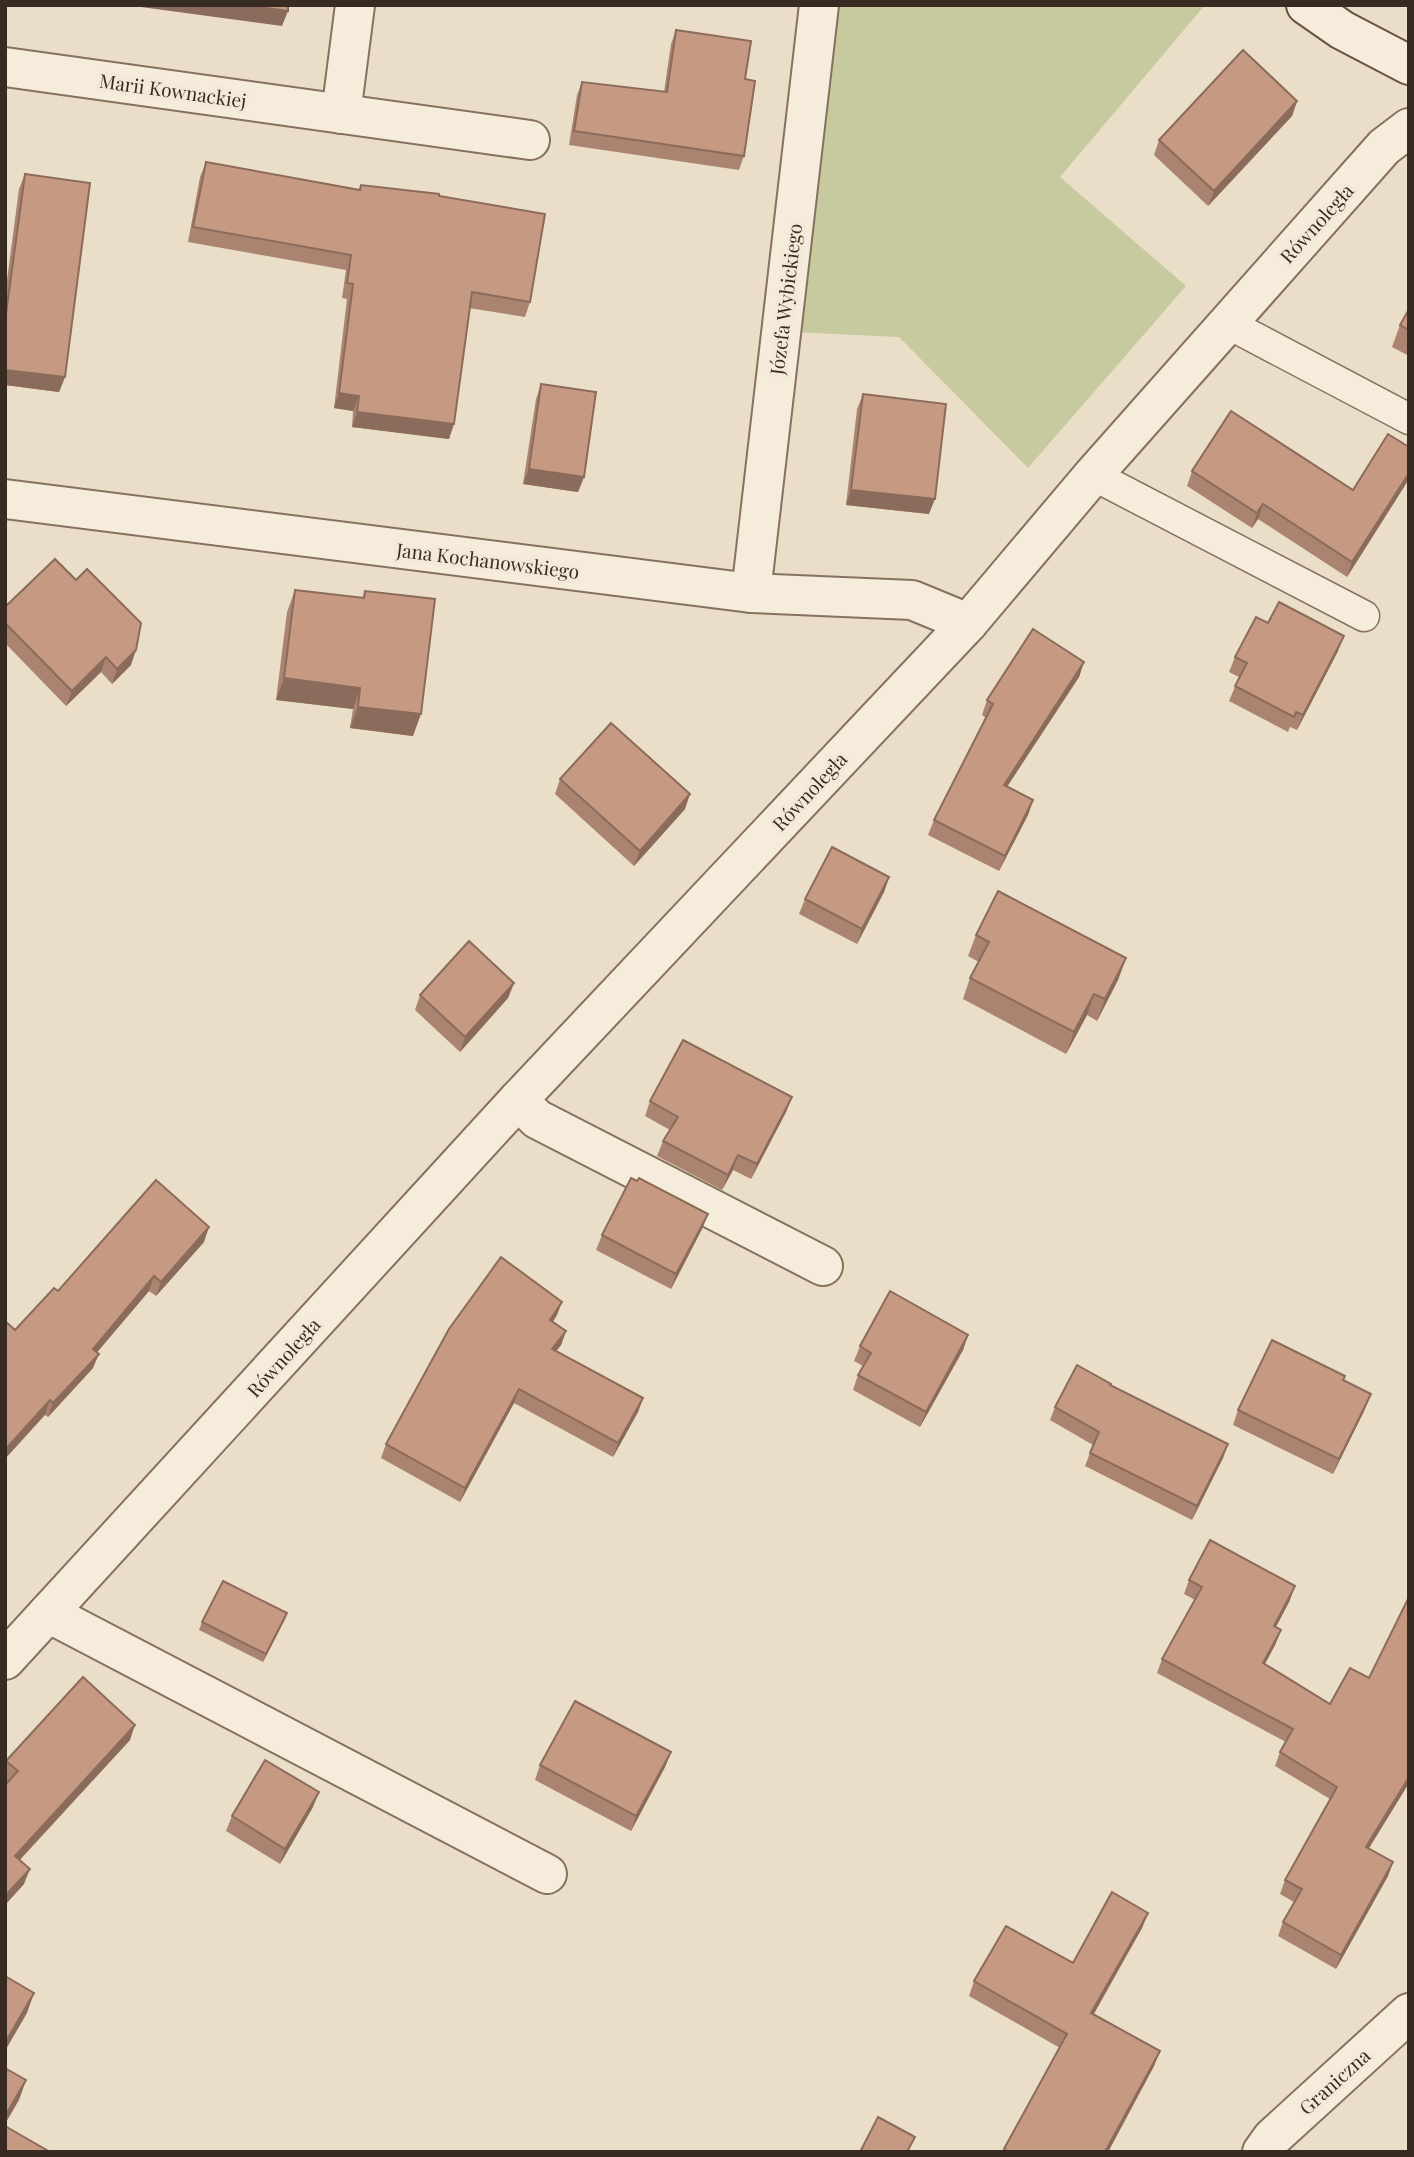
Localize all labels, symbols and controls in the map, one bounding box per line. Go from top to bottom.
street label: Marii Kownackiej [98,67,248,113]
street label: Równoległa [1273,177,1359,268]
street label: Józefa Wybickiego [763,222,807,377]
street label: Jana Kochanowskiego [394,536,581,584]
street label: Równoległa [766,746,852,836]
street label: Równoległa [240,1311,326,1402]
street label: Graniczna [1293,2042,1376,2120]

